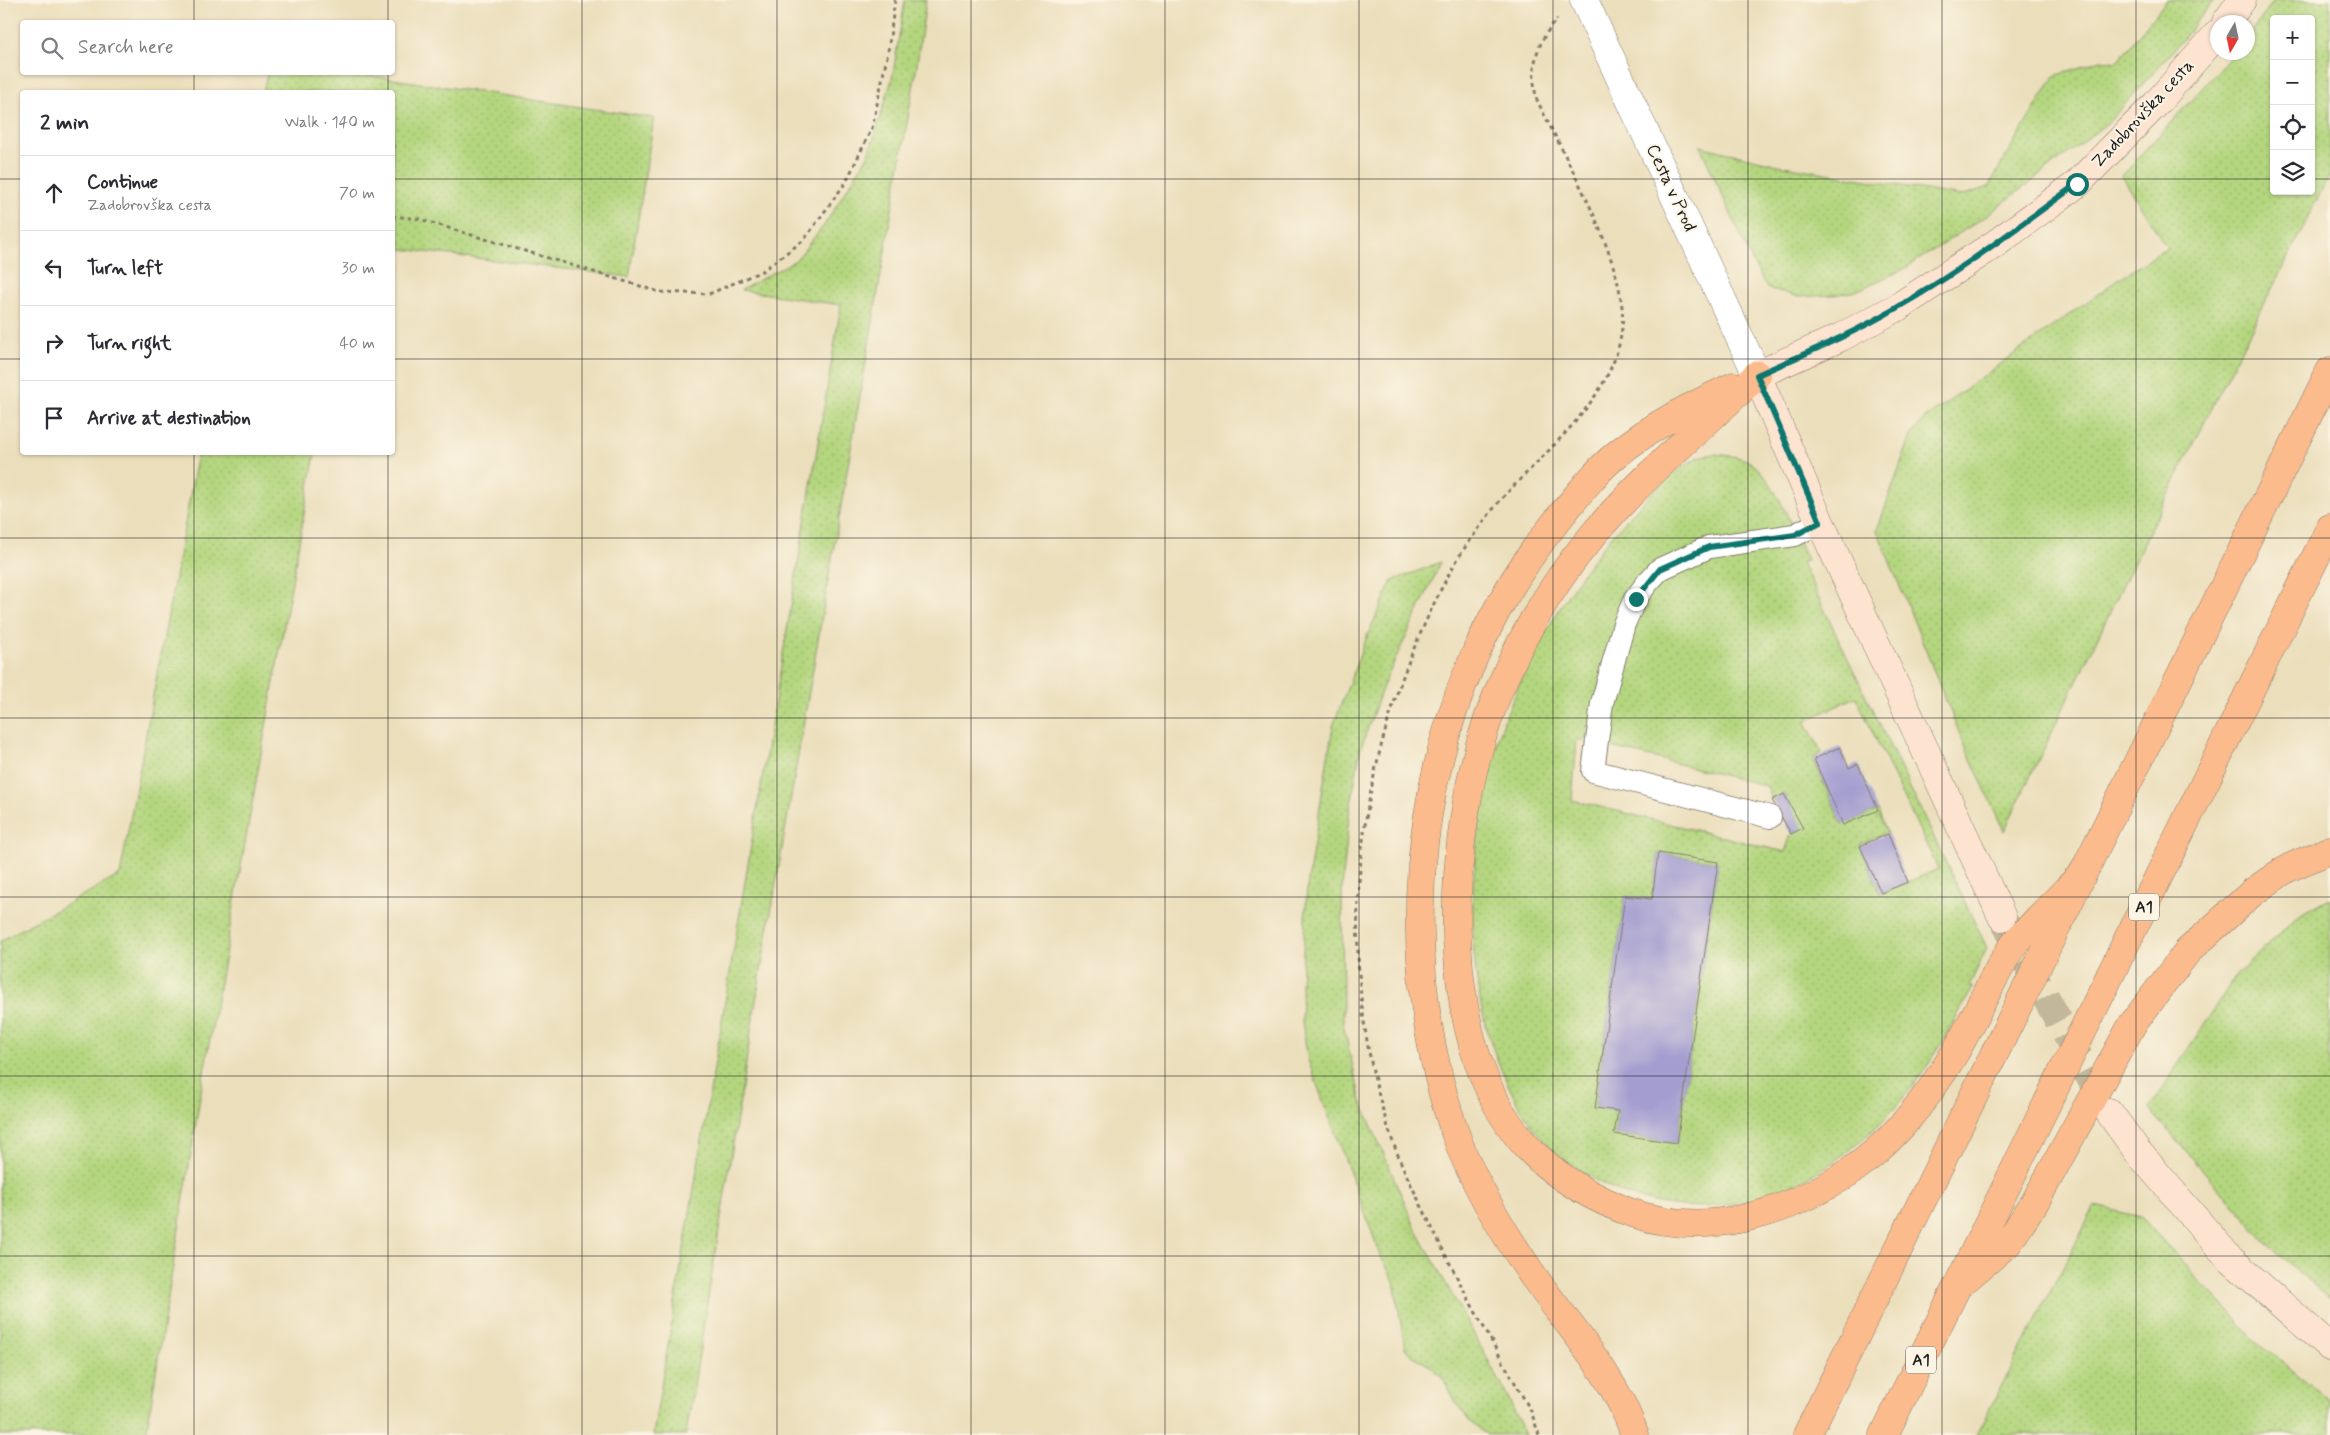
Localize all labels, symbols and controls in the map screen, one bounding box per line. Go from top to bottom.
north arrow [2210,15,2255,60]
map controls [2270,15,2315,195]
button: + [2270,15,2315,60]
search box [20,20,395,75]
icon: search [38,34,66,62]
text: Search here [78,35,174,60]
street label: Zadobrovška cesta [2086,54,2200,174]
button: − [2270,60,2315,105]
button: locate [2270,105,2315,150]
text: 2 min [40,109,89,137]
text: Walk · 140 m [285,112,375,133]
street label: Cesta v Prod [1640,140,1702,236]
button: layers [2270,150,2315,195]
text: Continue [87,170,158,195]
route start [2066,173,2089,196]
icon: ahead [40,179,68,207]
text: 70 m [339,183,375,204]
text: Zadobrovška cesta [87,195,212,216]
icon: left [40,254,68,282]
text: Turn left [87,256,163,281]
text: 30 m [342,258,375,279]
icon: right [40,329,68,357]
text: Turn right [87,331,171,356]
text: 40 m [339,333,375,354]
icon: arrive [40,404,68,432]
text: Arrive at destination [87,406,251,431]
route end [1625,588,1648,611]
road number: A1 [2129,894,2159,920]
road number: A1 [1906,1346,1936,1374]

